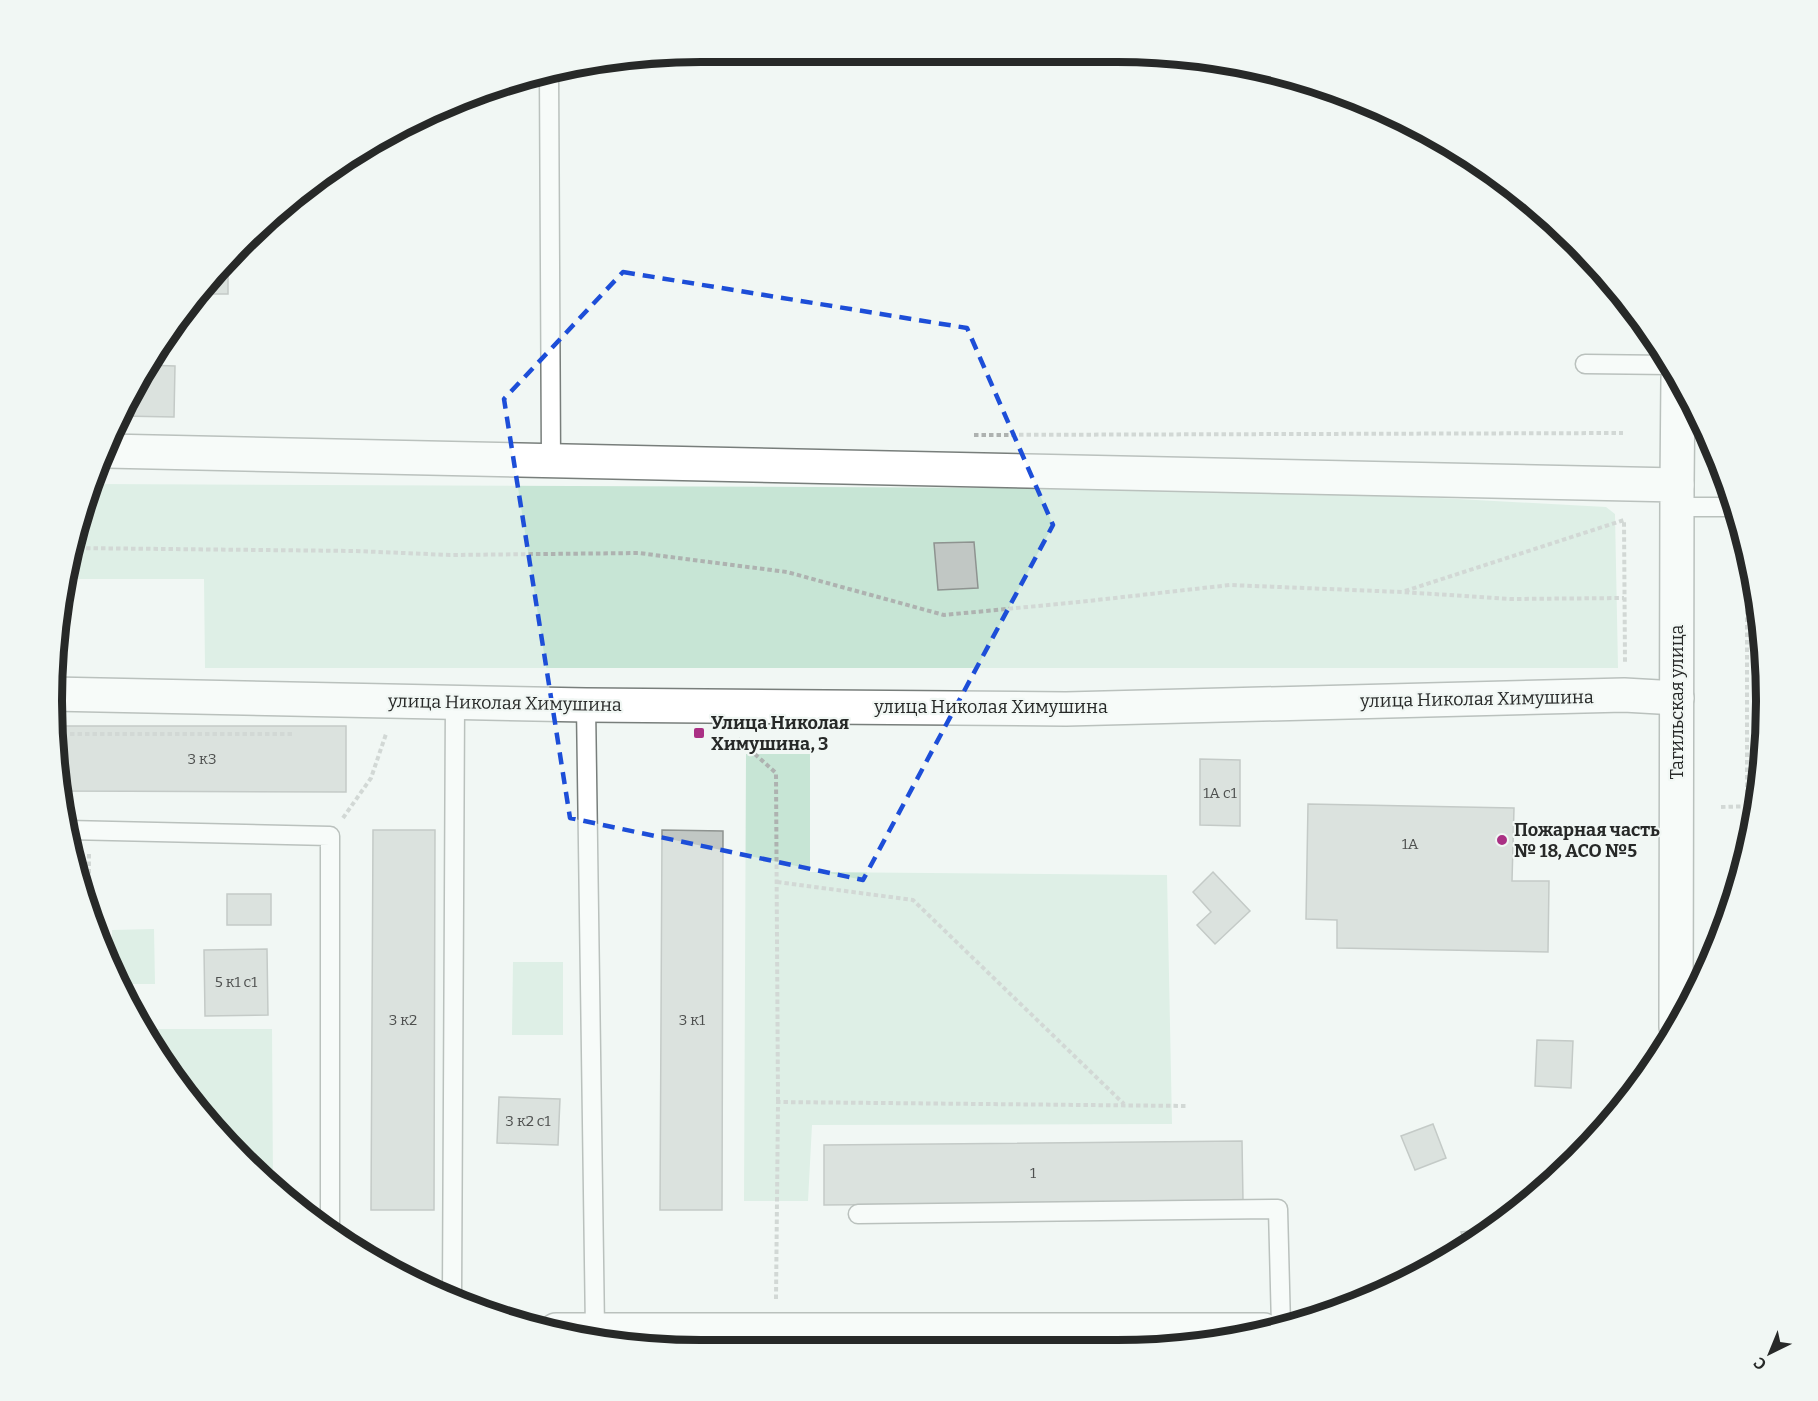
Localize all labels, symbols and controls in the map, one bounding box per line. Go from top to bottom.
street label: Тагильская улица [1666,624,1688,779]
street label: улица Николая Химушина [1359,686,1594,712]
street label: улица Николая Химушина [387,690,622,716]
street label: улица Николая Химушина [873,696,1108,718]
place label: Улица Николая Химушина, 3 [711,712,849,755]
marker: Улица Николая Химушина, 3 [692,726,706,740]
house number: 3 к3 [188,750,216,768]
house number: 1А c1 [1203,784,1237,802]
place label: Пожарная часть № 18, АСО №5 [1514,819,1660,862]
marker: Пожарная часть № 18, АСО №5 [1495,833,1509,847]
house number: 1А [1402,835,1419,853]
house number: 5 к1 с1 [215,973,257,991]
house number: 3 к2 [389,1011,417,1029]
house number: 3 к1 [679,1011,705,1029]
house number: 3 к2 с1 [505,1112,551,1130]
house number: 1 [1030,1164,1036,1182]
north arrow [1740,1323,1800,1383]
text: С [1750,1353,1770,1374]

